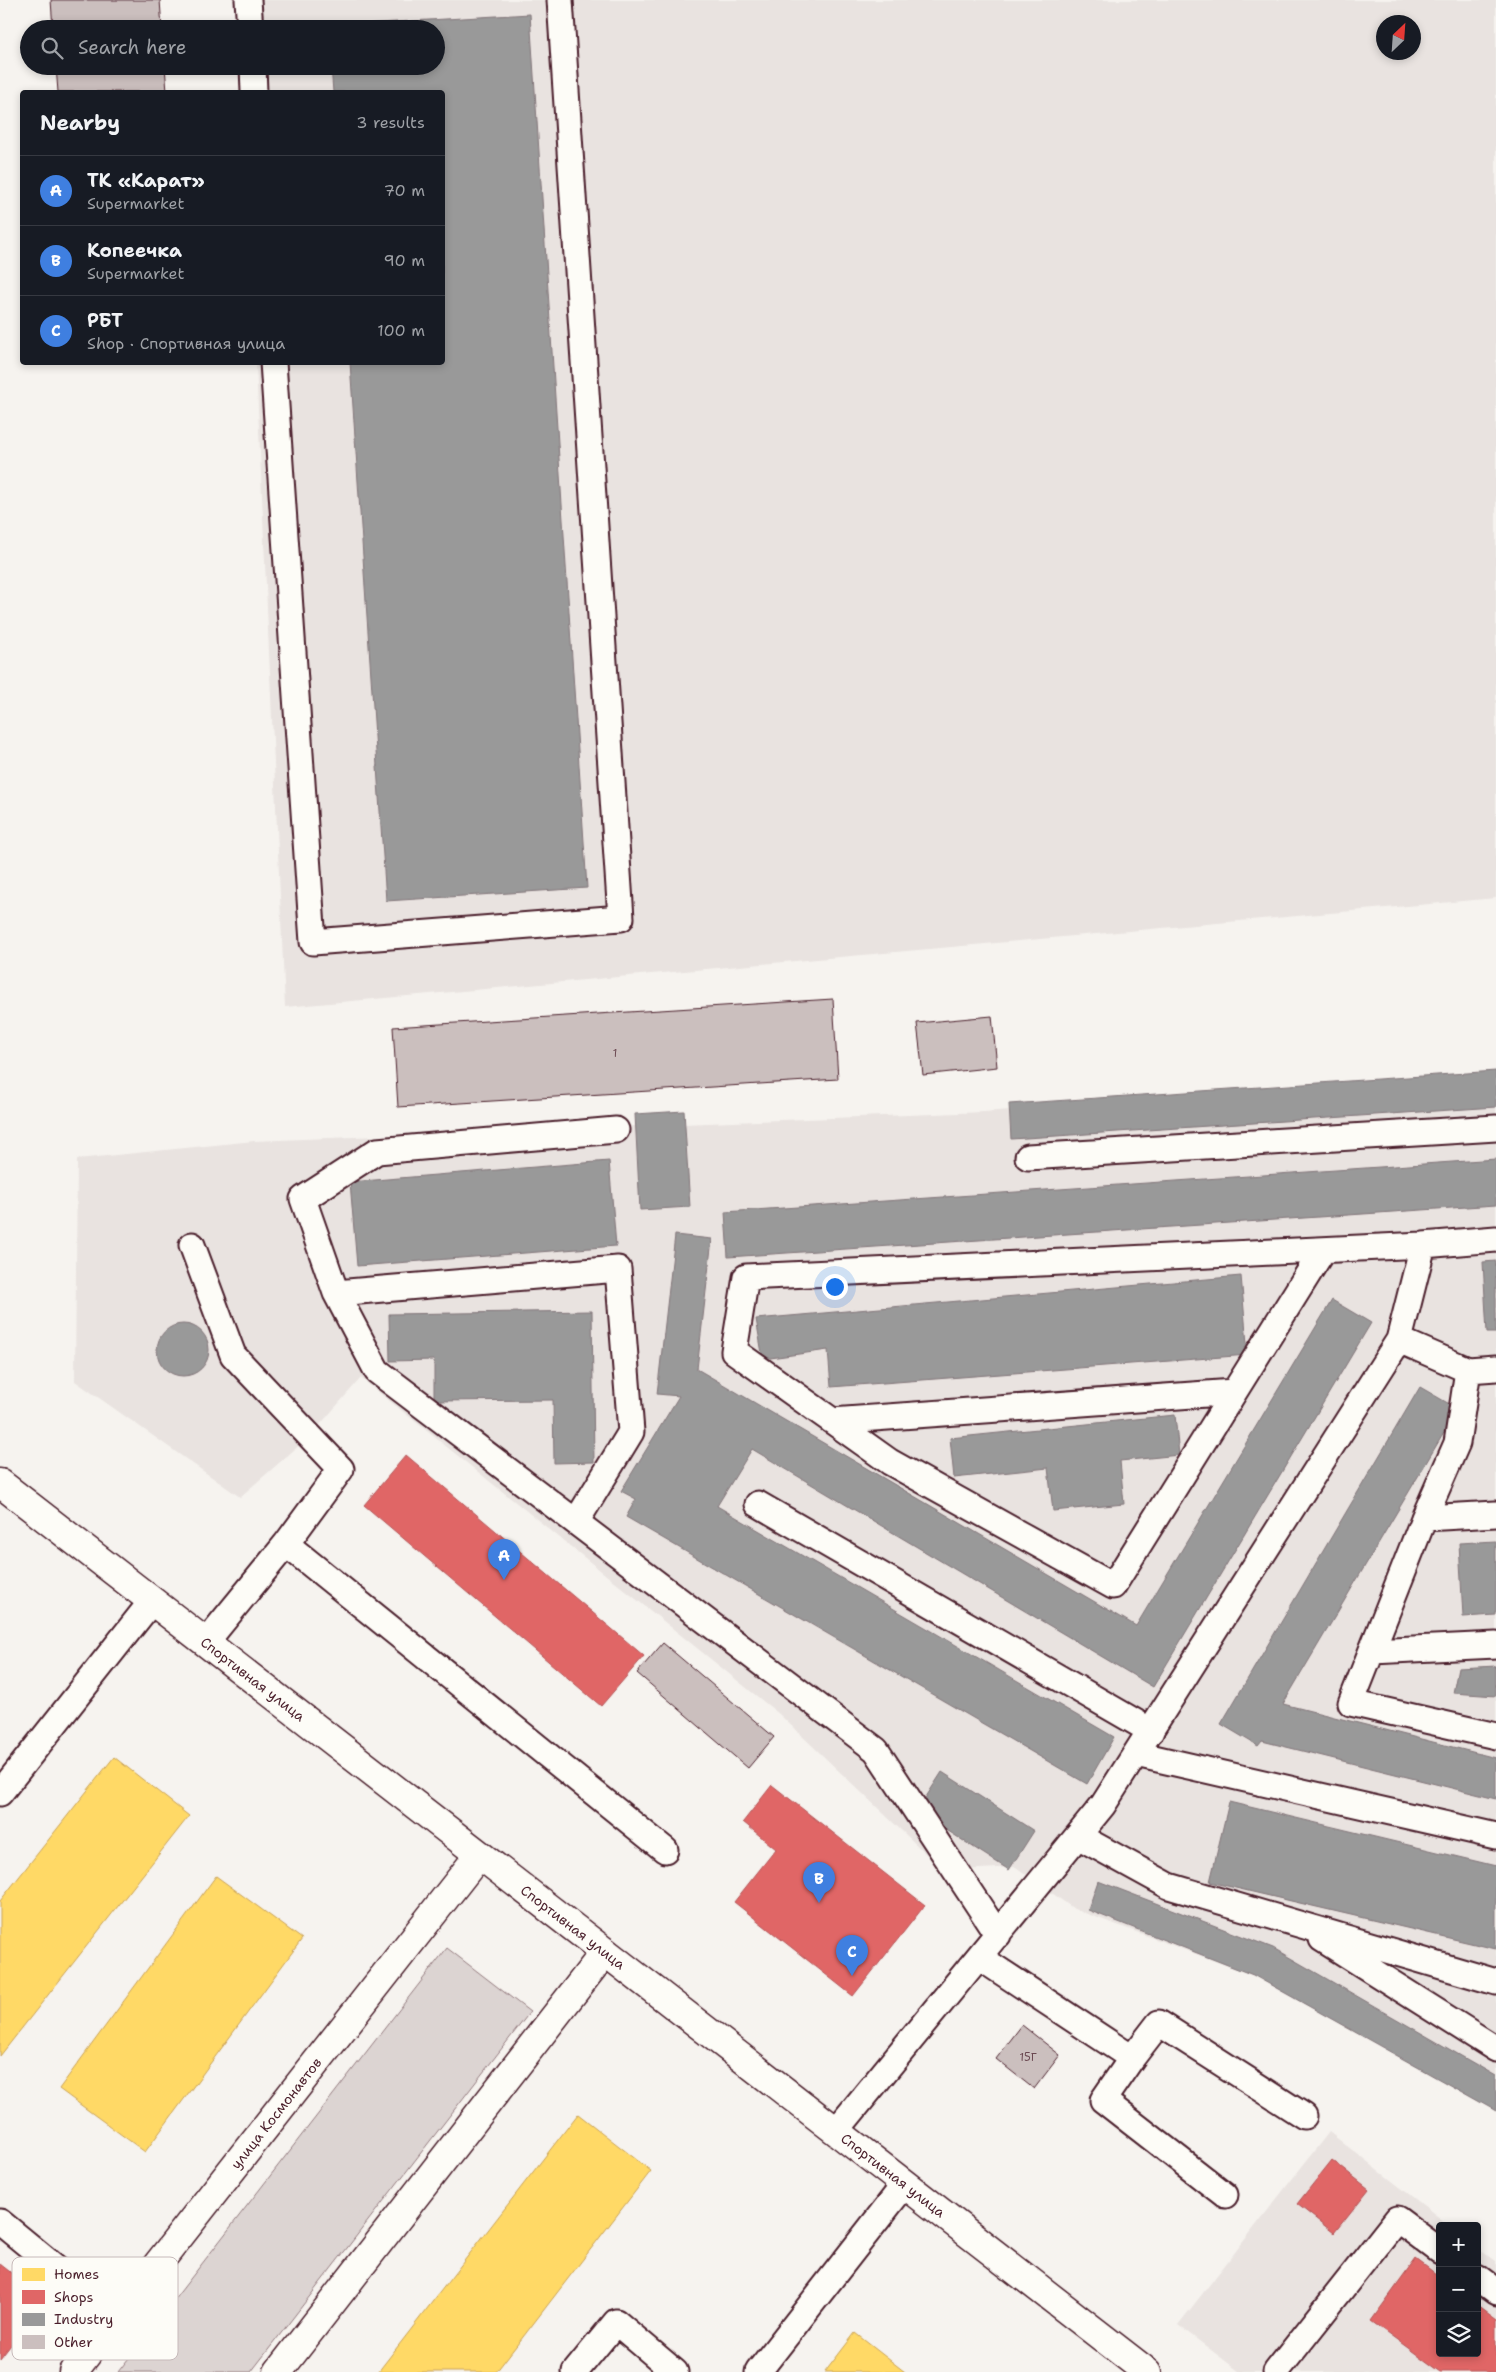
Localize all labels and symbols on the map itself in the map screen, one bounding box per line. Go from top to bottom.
north arrow [1376,15,1421,60]
house number: 1 [613,1046,617,1061]
your location [822,1274,848,1300]
pin: A [488,1539,520,1580]
street label: Спортивная улица [197,1633,309,1725]
pin: B [803,1862,835,1903]
street label: Спортивная улица [517,1881,629,1973]
pin: C [836,1935,868,1976]
house number: 15Г [1020,2050,1037,2065]
street label: улица Космонавтов [227,2054,326,2173]
street label: Спортивная улица [837,2129,949,2222]
legend [12,2257,178,2360]
text: Homes [54,2265,99,2283]
text: Shops [54,2288,93,2306]
text: Industry [54,2310,113,2328]
text: Other [54,2333,93,2351]

